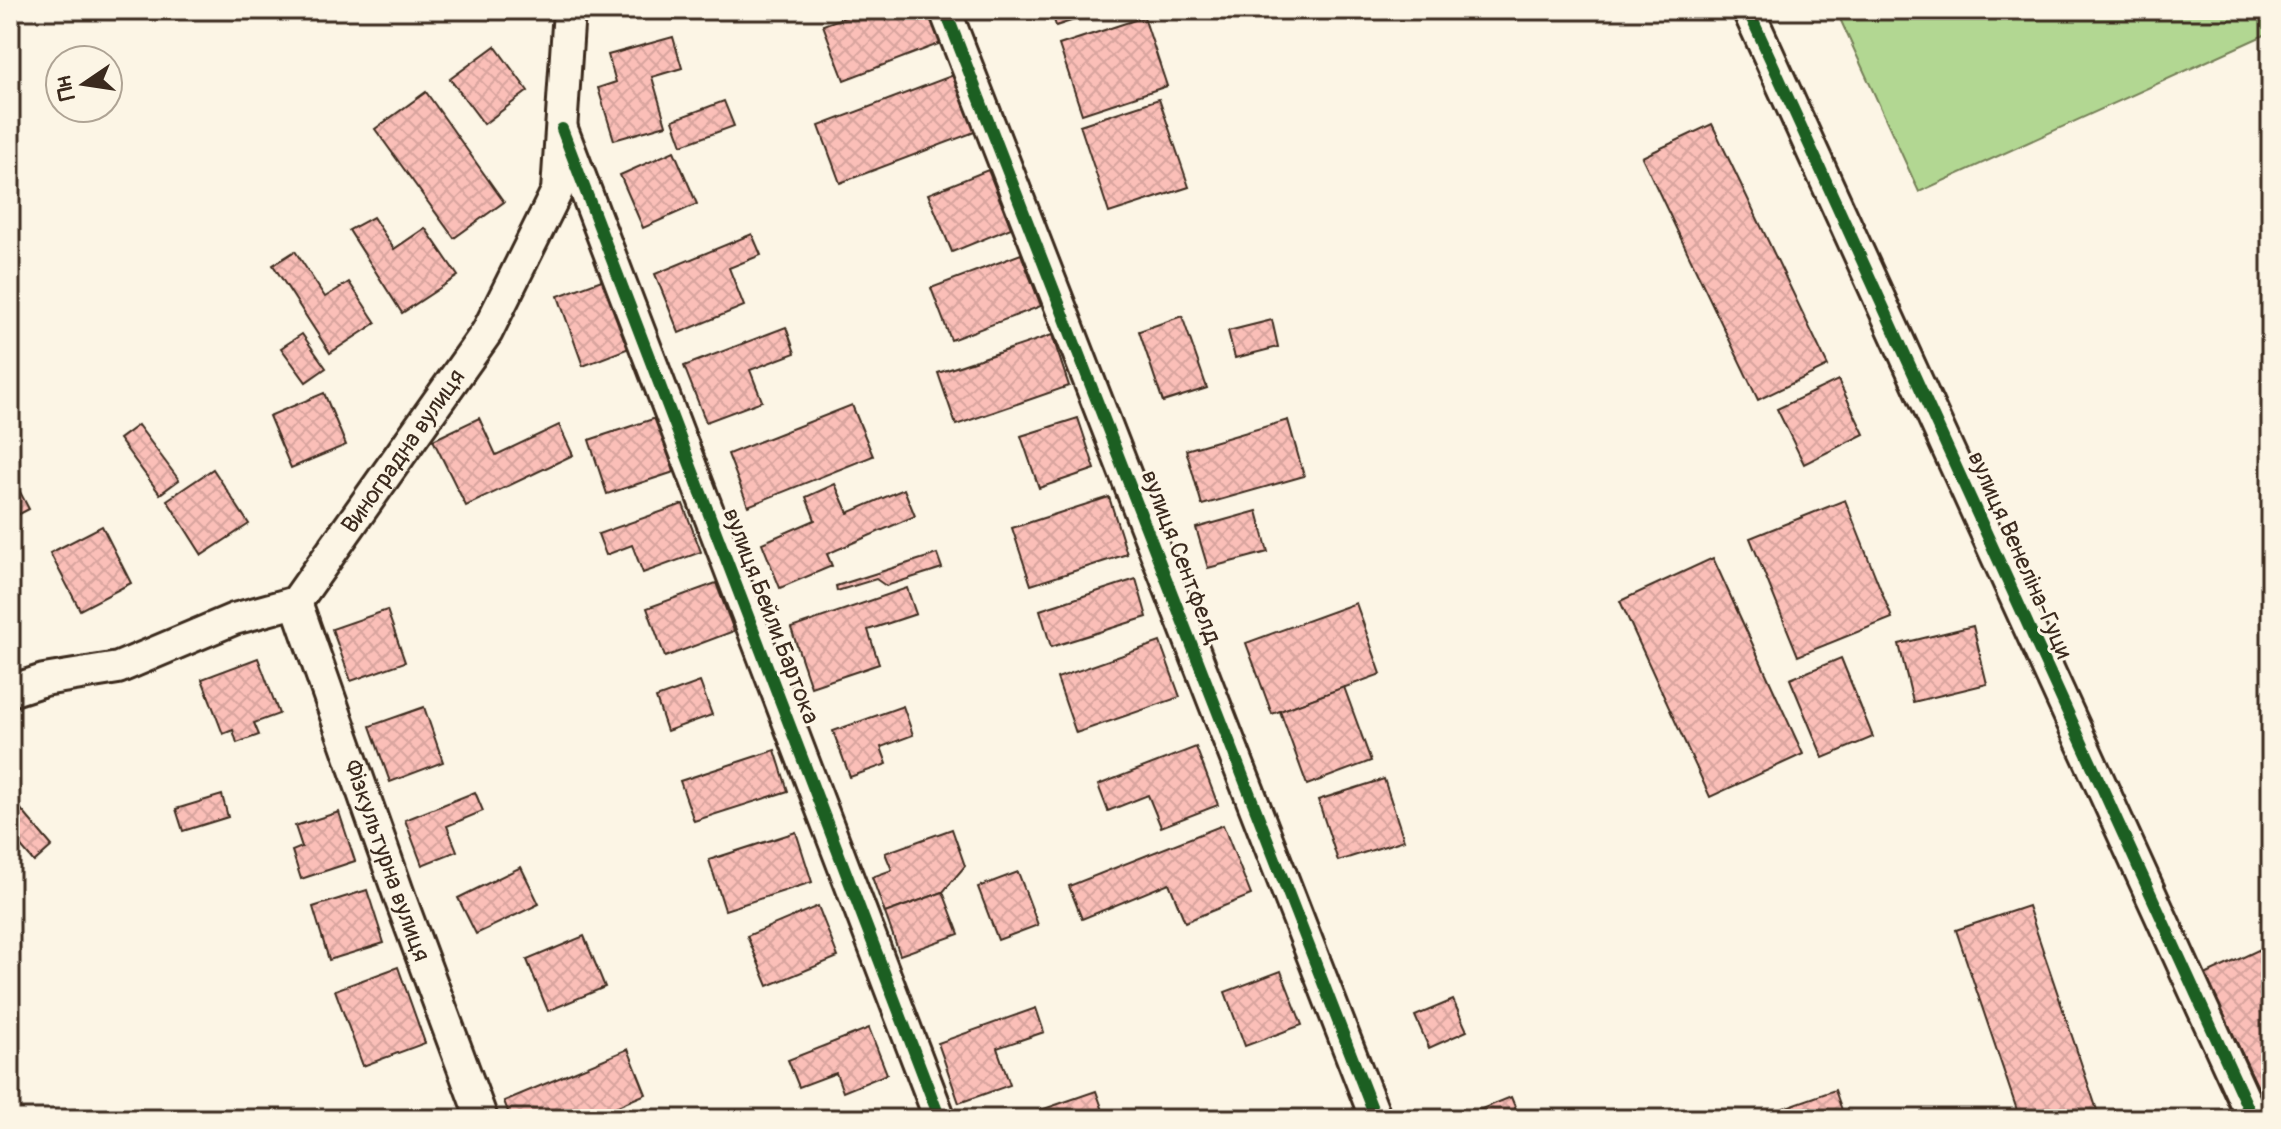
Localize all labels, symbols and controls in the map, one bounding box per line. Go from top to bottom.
north arrow [44,44,124,124]
text: Пн [49,73,82,103]
street label: Виноградна вулиця [335,363,471,539]
street label: вулиця Венеліна-Гуци [1961,447,2079,663]
street label: вулиця Сентфелд [1135,466,1228,648]
street label: вулиця Бейли Бартока [717,504,825,728]
street label: Фізкультурна вулиця [338,756,437,965]

